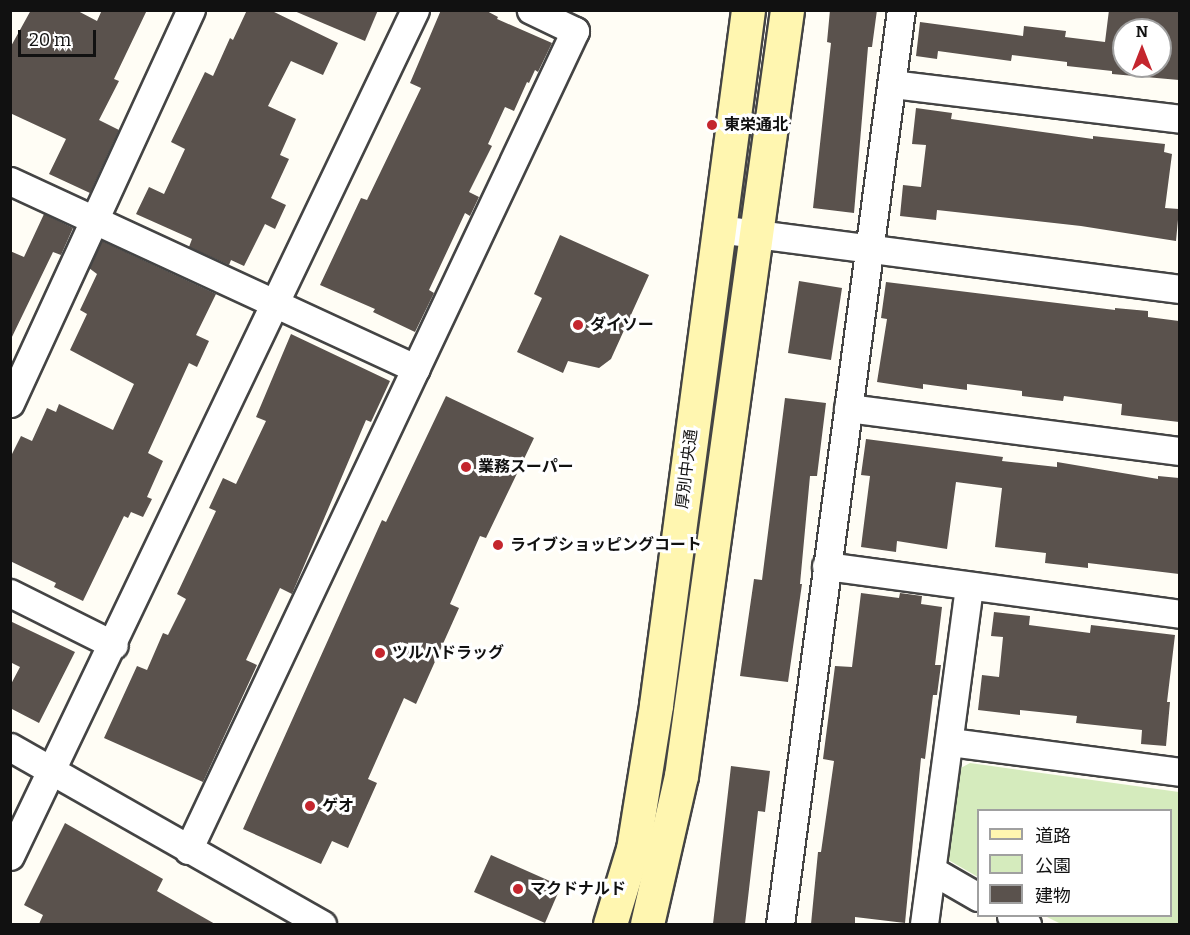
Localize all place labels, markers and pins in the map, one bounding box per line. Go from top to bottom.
place label: 東栄通北 [724,115,788,135]
marker: 東栄通北 [705,118,719,132]
place label: ダイソー [590,315,654,335]
marker: ダイソー [571,318,585,332]
place label: 業務スーパー [478,457,574,477]
marker: 業務スーパー [459,460,473,474]
place label: ライブショッピングコート [510,535,702,555]
marker: ライブショッピングコート [491,538,505,552]
place label: ツルハドラッグ [392,643,504,663]
marker: ツルハドラッグ [373,646,387,660]
place label: ゲオ [322,796,354,816]
marker: ゲオ [303,799,317,813]
place label: マクドナルド [530,879,626,899]
marker: マクドナルド [511,882,525,896]

